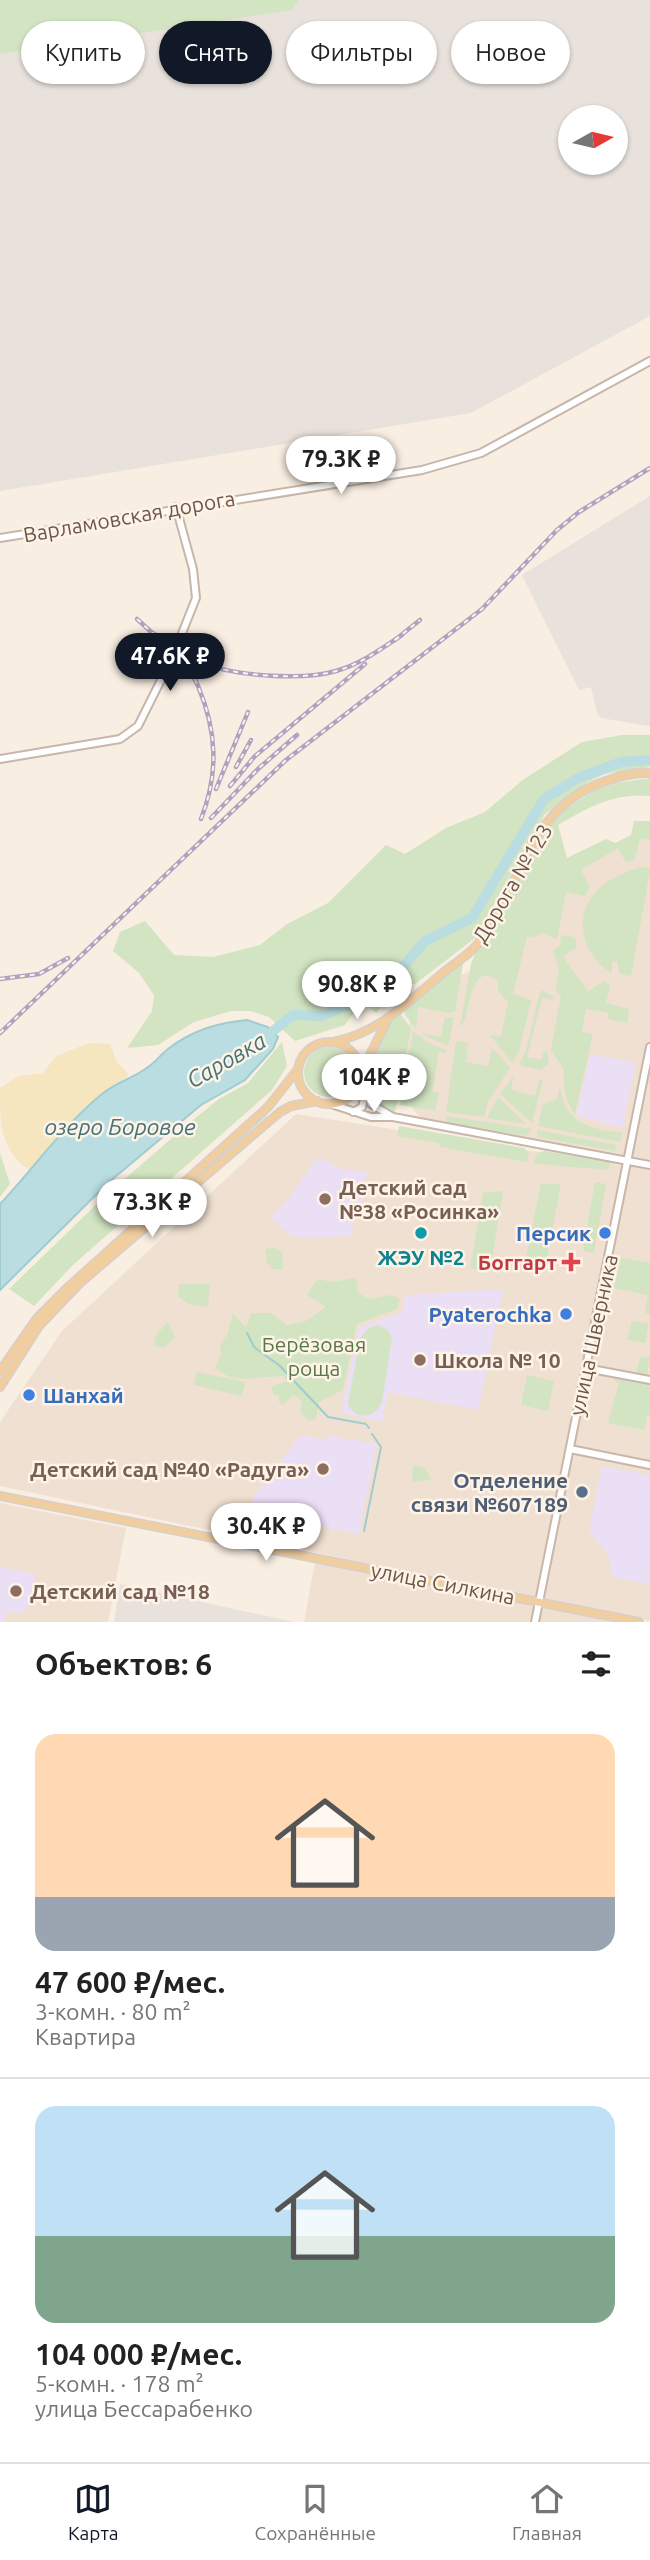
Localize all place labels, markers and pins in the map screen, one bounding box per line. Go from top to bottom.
pin: 79.3K ₽ [276,436,406,496]
pin: 47.6K ₽ [105,634,235,693]
pin: 90.8K ₽ [292,962,422,1021]
pin: 104K ₽ [317,1054,431,1114]
place label: Детский сад №38 «Росинка» [339,1175,499,1223]
pin: 73.3K ₽ [87,1180,217,1239]
marker: Детский сад №38 «Росинка» [317,1191,333,1207]
place label: Персик [516,1221,591,1245]
marker: ЖЭУ №2 [413,1225,429,1241]
marker: Персик [597,1225,613,1241]
place label: ЖЭУ №2 [377,1245,465,1269]
place label: Боггарт [478,1250,557,1274]
marker: Боггарт [563,1254,579,1270]
place label: Pyaterochka [428,1302,552,1326]
marker: Pyaterochka [558,1306,574,1322]
place label: Школа № 10 [434,1348,561,1372]
marker: Школа № 10 [412,1352,428,1368]
place label: Шанхай [43,1383,124,1407]
marker: Шанхай [21,1387,37,1403]
place label: Детский сад №40 «Радуга» [30,1457,309,1481]
marker: Детский сад №40 «Радуга» [315,1461,331,1477]
place label: Отделение связи №607189 [411,1468,568,1516]
marker: Отделение связи №607189 [574,1484,590,1500]
pin: 30.4K ₽ [201,1504,331,1563]
place label: Детский сад №18 [30,1579,210,1603]
marker: Детский сад №18 [8,1583,24,1599]

